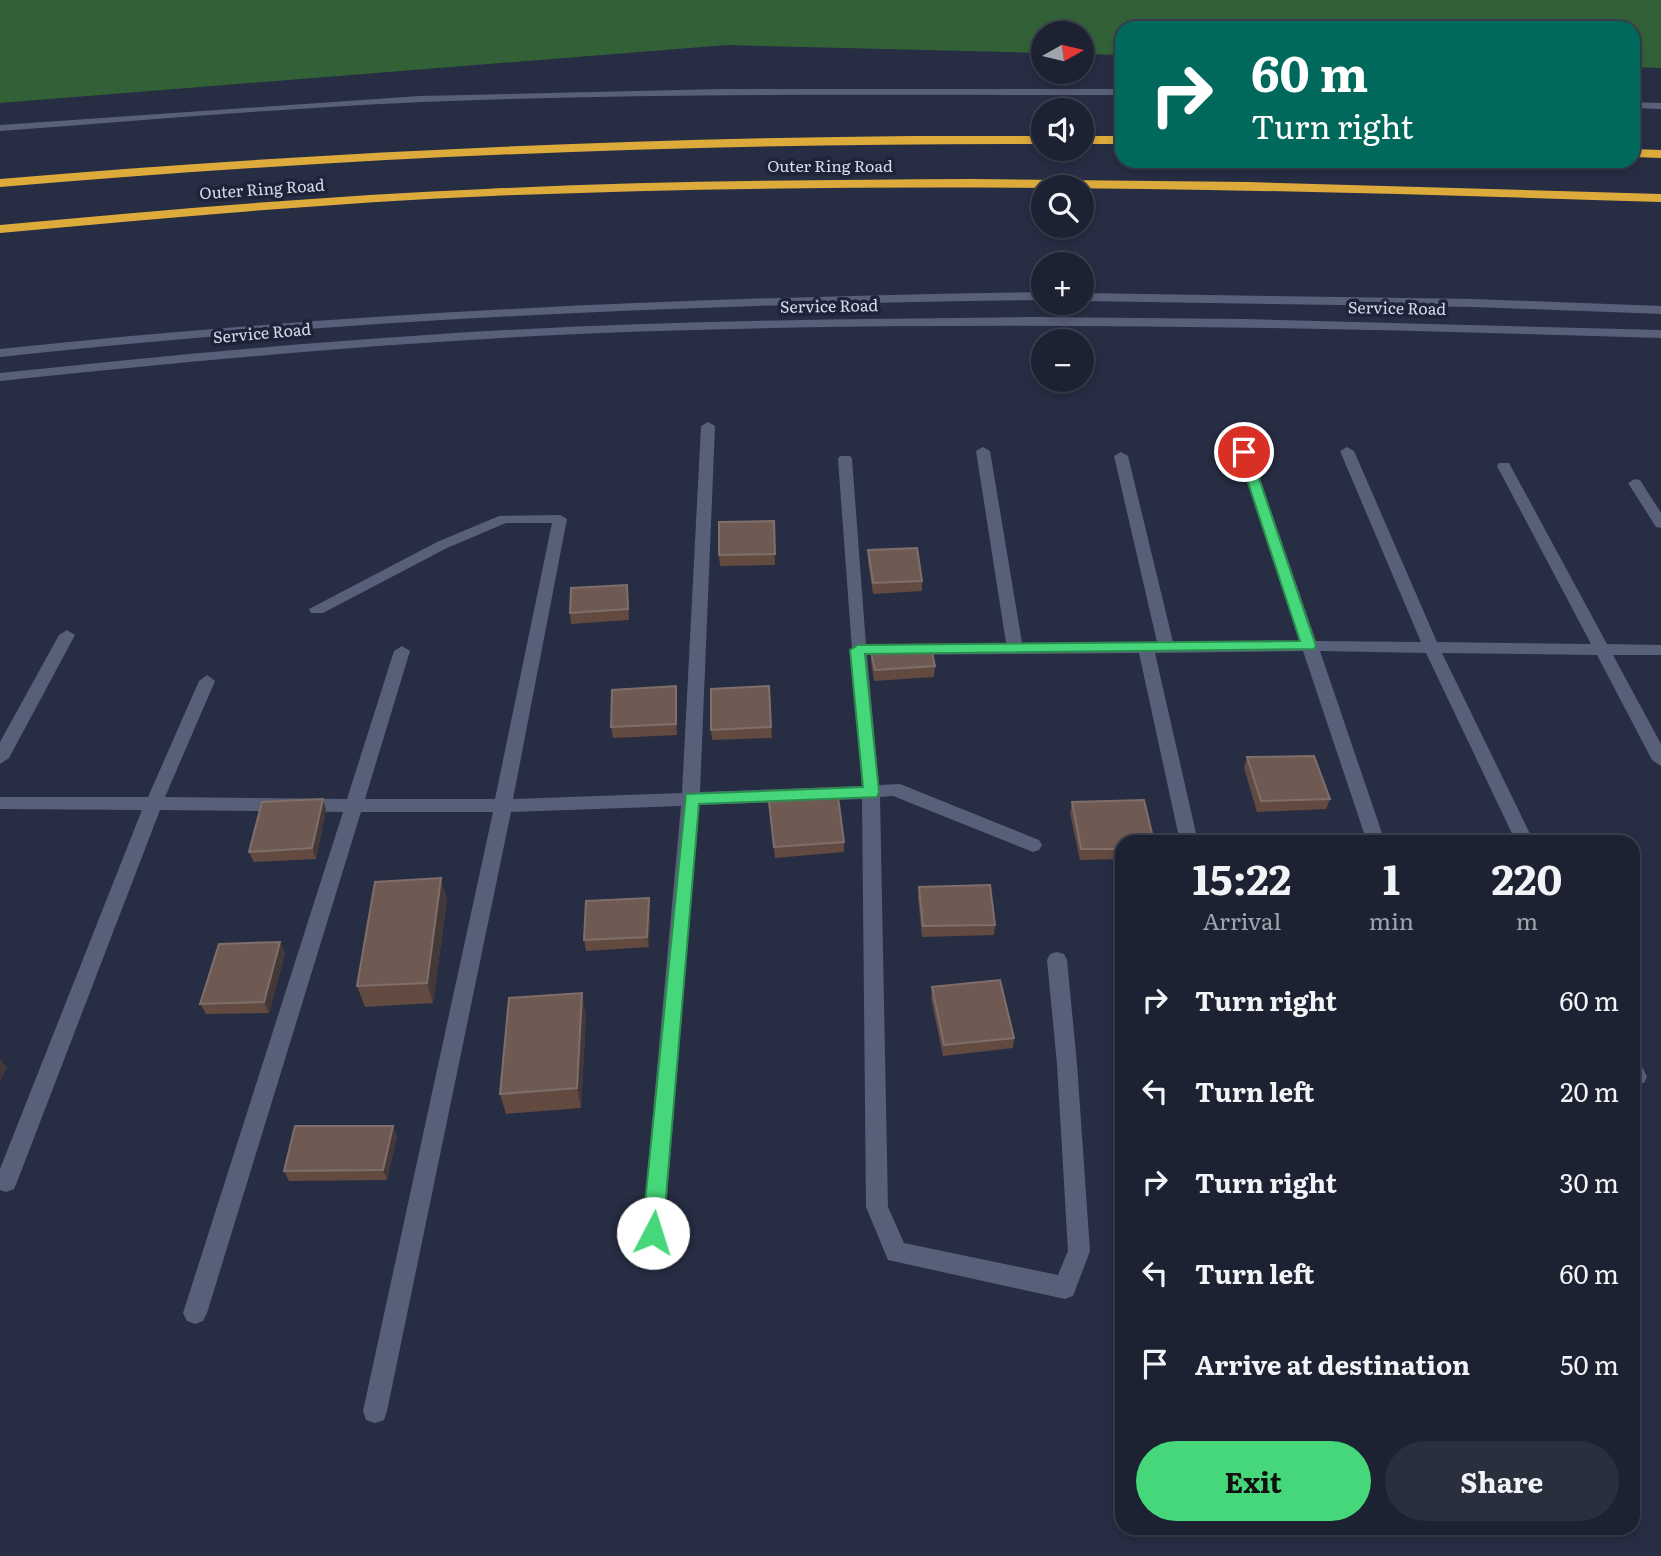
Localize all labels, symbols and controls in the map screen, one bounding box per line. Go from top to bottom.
north arrow [1031,21,1094,84]
map controls [1031,21,1094,392]
text: 60 m [1251,34,1368,107]
icon: right [1136,49,1227,140]
button: sound [1031,98,1094,161]
text: Turn right [1251,101,1413,149]
street label: Outer Ring Road [767,153,893,177]
street label: Outer Ring Road [198,172,326,204]
button: search [1031,175,1094,238]
button: + [1031,252,1094,315]
street label: Service Road [780,292,879,318]
street label: Service Road [1348,294,1447,320]
street label: Service Road [212,316,312,348]
button: − [1031,329,1094,392]
pin [1214,422,1274,482]
icon: arrive [1225,433,1263,471]
text: 15:22 [1192,846,1291,908]
text: 1 [1383,846,1400,908]
text: 220 [1492,846,1563,908]
text: Arrival [1203,903,1281,937]
text: min [1369,903,1414,937]
text: m [1516,903,1538,937]
text: Turn right [1195,980,1337,1019]
text: 60 m [1560,980,1619,1019]
icon: right [1136,981,1174,1019]
text: Turn left [1195,1071,1314,1110]
text: 20 m [1560,1071,1619,1110]
icon: left [1136,1072,1174,1110]
text: Turn right [1195,1162,1337,1201]
text: 30 m [1559,1162,1619,1201]
icon: right [1136,1163,1174,1201]
position arrow [616,1196,690,1270]
text: Turn left [1195,1253,1314,1292]
text: 60 m [1560,1253,1619,1292]
icon: left [1136,1254,1174,1292]
text: Arrive at destination [1195,1344,1470,1383]
text: 50 m [1560,1344,1619,1383]
icon: arrive [1136,1345,1174,1383]
button: Exit [1136,1441,1371,1521]
button: Share [1385,1441,1619,1521]

